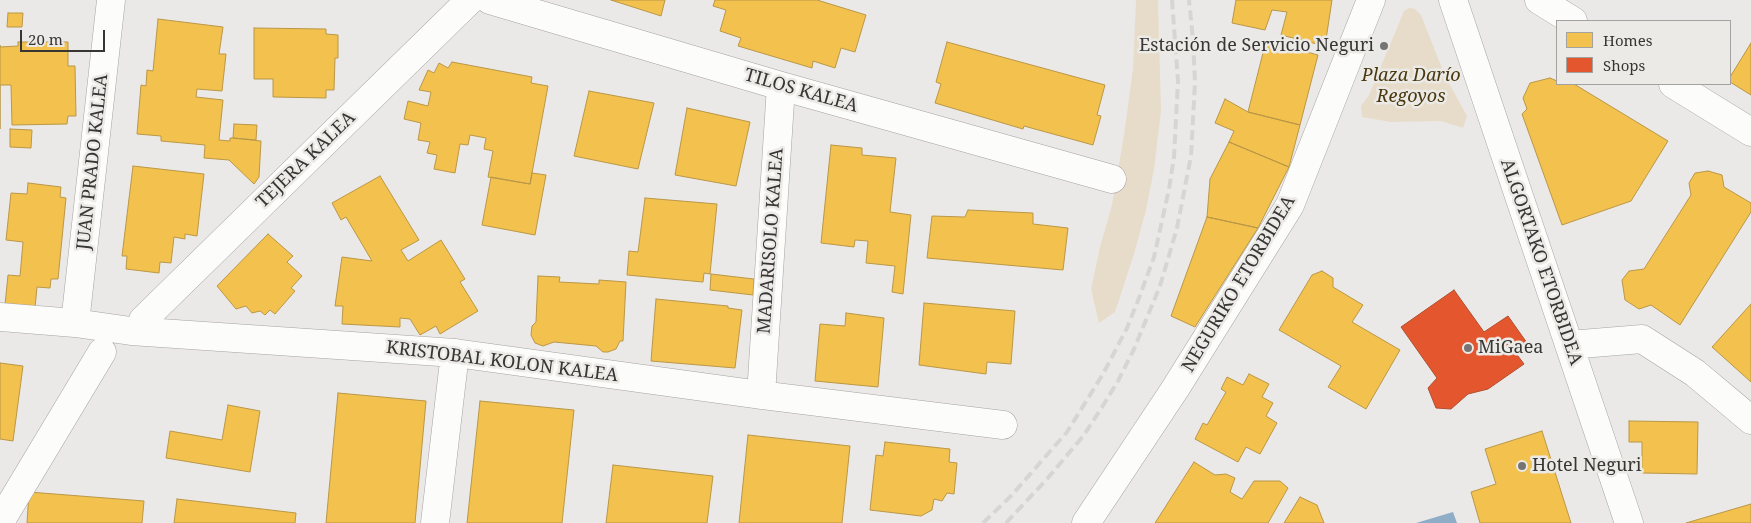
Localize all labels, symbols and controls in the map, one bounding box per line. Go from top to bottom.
scale bar [22,20,108,52]
legend [1556,20,1731,85]
text: 20 m [28,29,63,49]
text: Homes [1603,30,1653,50]
place label: Estación de Servicio Neguri [1139,35,1374,57]
marker: Estación de Servicio Neguri [1378,40,1390,52]
text: Shops [1603,55,1645,75]
street label: TILOS KALEA [742,64,860,118]
park label: Plaza Darío Regoyos [1361,65,1461,108]
street label: JUAN PRADO KALEA [73,73,113,251]
street label: TEJERA KALEA [252,107,360,213]
street label: MADARISOLO KALEA [754,147,788,335]
street label: ALGORTAKO ETORBIDEA [1495,156,1587,368]
street label: NEGURIKO ETORBIDEA [1178,192,1300,376]
street label: KRISTOBAL KOLON KALEA [385,337,619,387]
place label: MiGaea [1478,337,1543,359]
marker: MiGaea [1462,342,1474,354]
place label: Hotel Neguri [1532,455,1642,477]
marker: Hotel Neguri [1516,460,1528,472]

